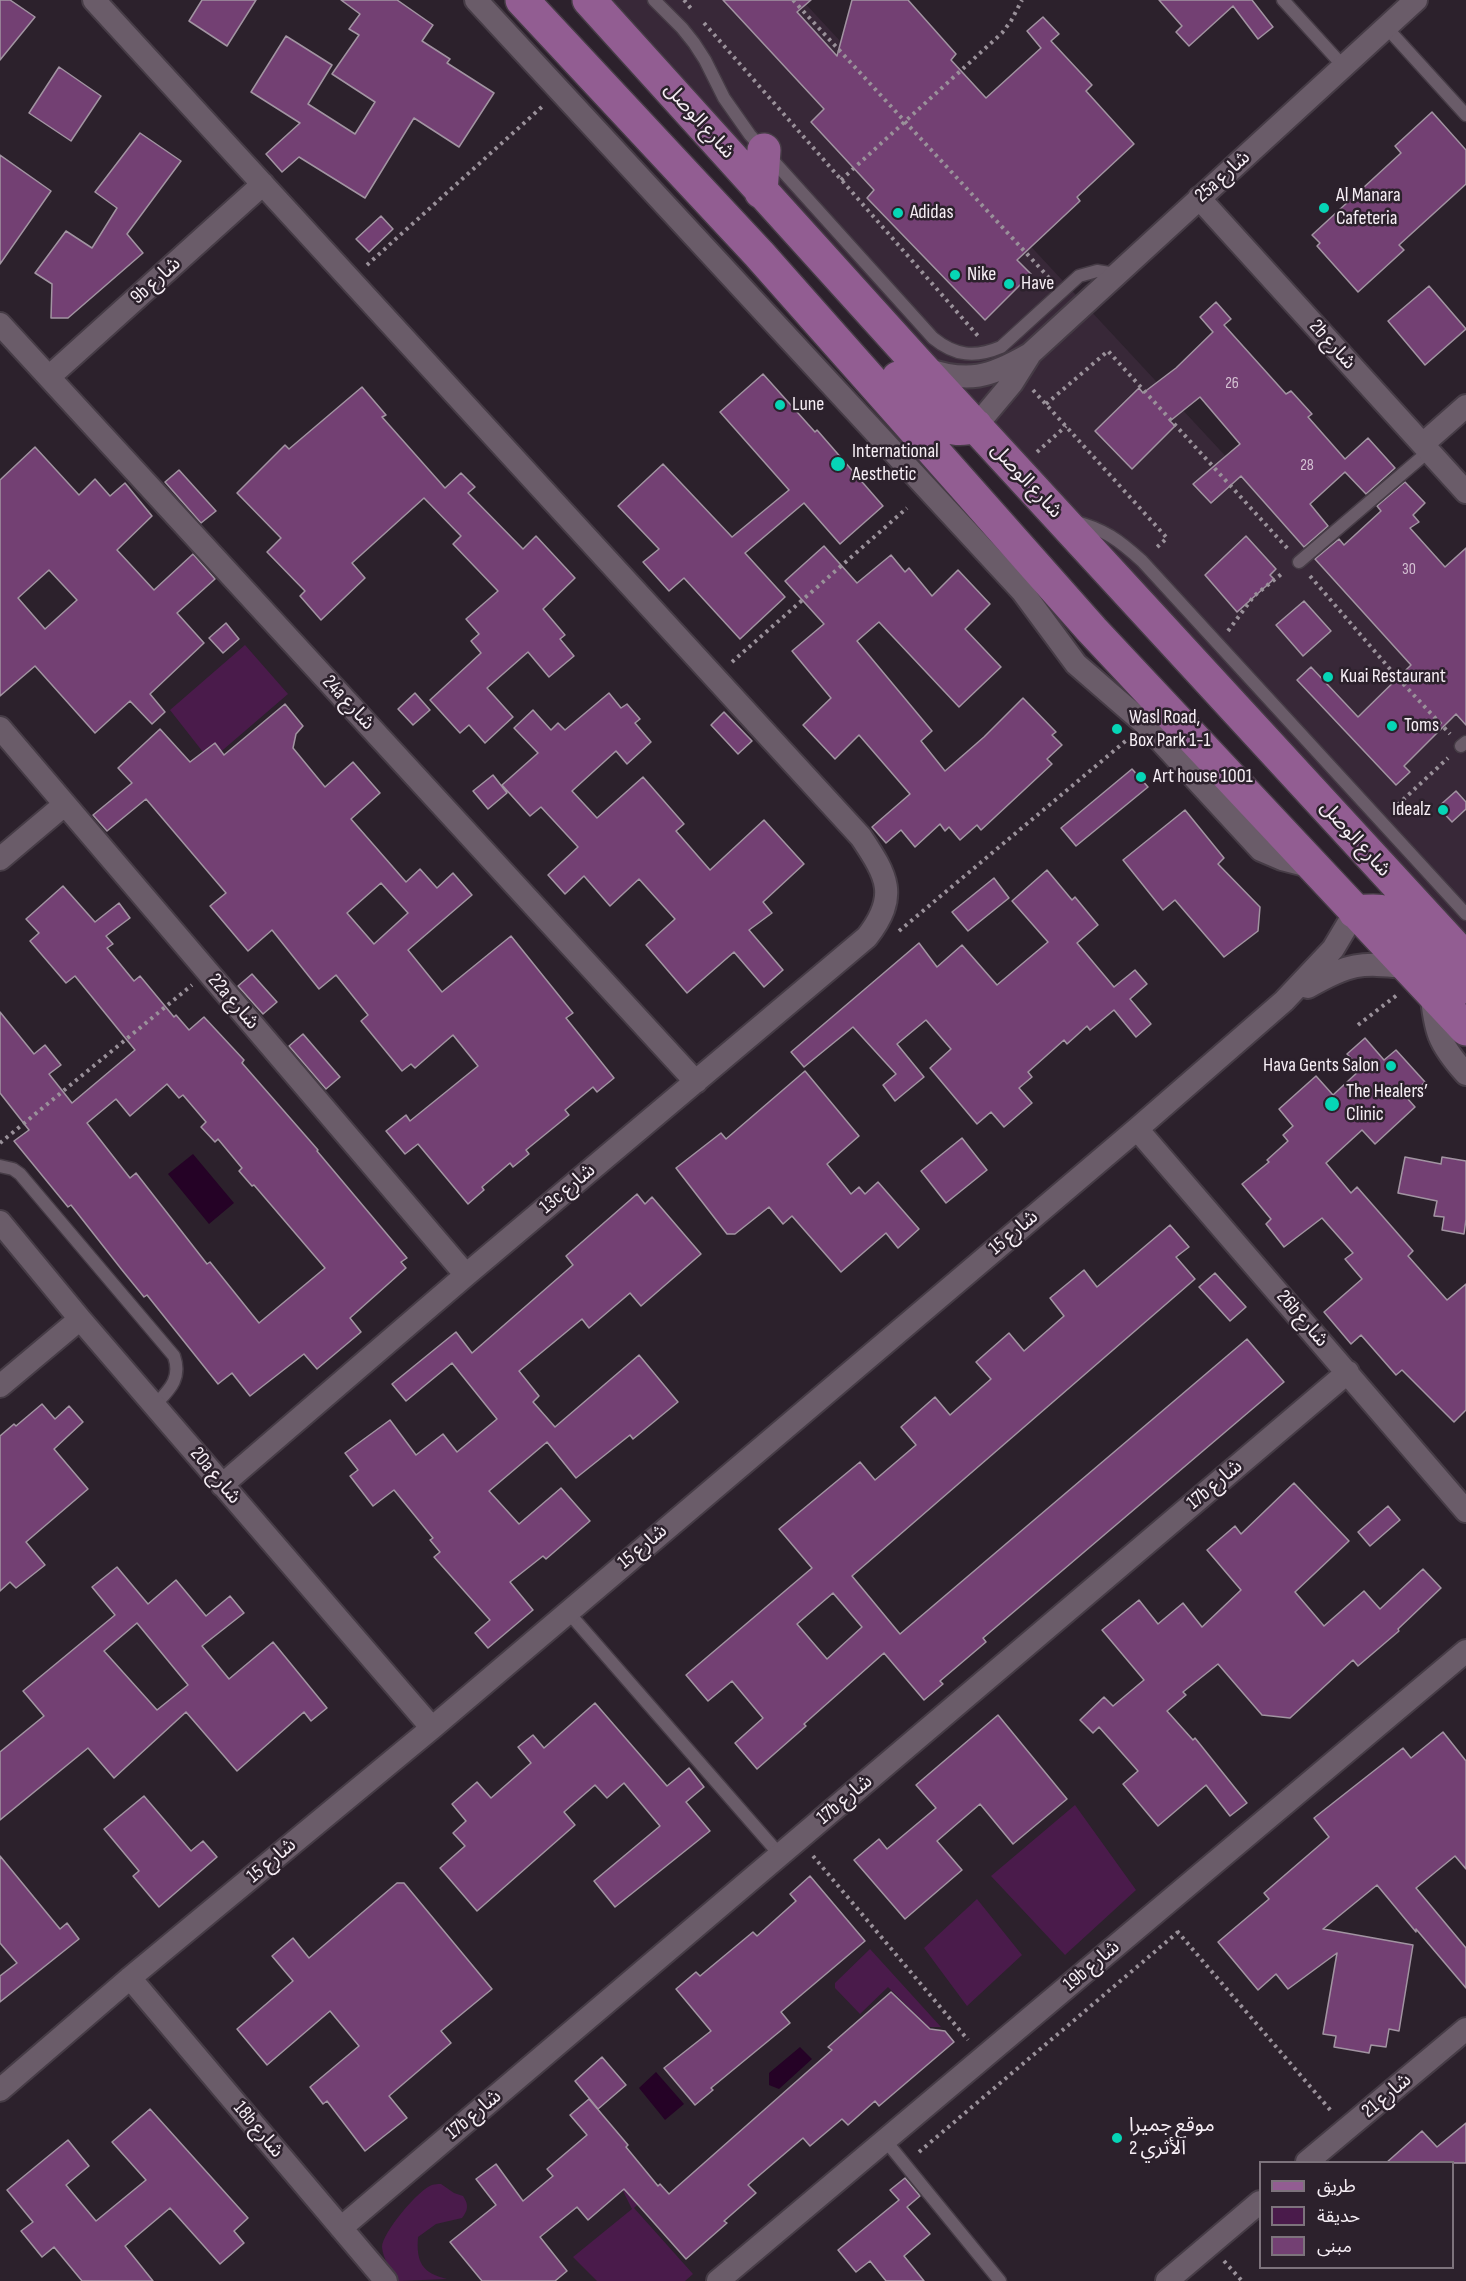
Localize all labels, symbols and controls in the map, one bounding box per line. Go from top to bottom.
street label: شارع الوصل [659,78,739,164]
street label: 25a شارع [1190,146,1256,208]
place label: Al Manara Cafeteria [1336,184,1401,231]
place label: Adidas [910,201,954,225]
marker: Al Manara Cafeteria [1317,201,1331,215]
marker: Adidas [891,206,905,220]
street label: 9b شارع [126,252,186,310]
place label: Nike [967,263,996,287]
marker: Nike [948,268,962,282]
place label: Have [1021,272,1054,296]
marker: Have [1002,277,1016,291]
street label: 2b شارع [1303,315,1361,375]
house number: 26 [1225,374,1239,394]
place label: Lune [792,393,824,417]
marker: Lune [773,398,787,412]
street label: شارع الوصل [985,438,1067,524]
place label: International Aesthetic [852,440,939,487]
marker: International Aesthetic [829,455,847,473]
house number: 28 [1300,456,1314,476]
house number: 30 [1402,560,1416,580]
place label: Kuai Restaurant [1340,665,1446,689]
marker: Kuai Restaurant [1321,670,1335,684]
street label: 24a شارع [317,671,379,735]
place label: Wasl Road, Box Park 1-1 [1129,706,1211,753]
place label: Toms [1404,714,1439,738]
marker: Toms [1385,719,1399,733]
marker: Wasl Road, Box Park 1-1 [1110,722,1124,736]
place label: Art house 1001 [1153,765,1253,789]
marker: Art house 1001 [1134,770,1148,784]
street label: شارع الوصل [1315,796,1395,882]
place label: Idealz [1392,798,1431,822]
marker: Idealz [1436,803,1450,817]
street label: 22a شارع [202,969,264,1035]
place label: Hava Gents Salon [1263,1054,1379,1078]
marker: Hava Gents Salon [1384,1059,1398,1073]
place label: The Healers’ Clinic [1346,1080,1428,1127]
marker: The Healers’ Clinic [1323,1095,1341,1113]
street label: 13c شارع [535,1159,601,1219]
street label: شارع 15 [984,1205,1044,1261]
street label: 26b شارع [1271,1286,1333,1352]
street label: 20a شارع [184,1443,246,1509]
street label: 17b شارع [1182,1455,1248,1515]
street label: شارع 15 [613,1519,673,1575]
street label: 17b شارع [812,1770,878,1830]
street label: شارع 15 [242,1833,302,1889]
street label: 19b شارع [1059,1935,1125,1997]
street label: شارع 21 [1357,2068,1417,2124]
street label: 17b شارع [441,2085,507,2145]
street label: 18b شارع [228,2097,288,2163]
place label: موقع جميرا 2 الأثري [1129,2114,1215,2161]
marker: موقع جميرا 2 الأثري [1110,2131,1124,2145]
legend [1259,2161,1454,2269]
text: طريق [1317,2176,1356,2197]
text: حديقة [1317,2206,1360,2227]
text: مبنى [1317,2236,1352,2257]

